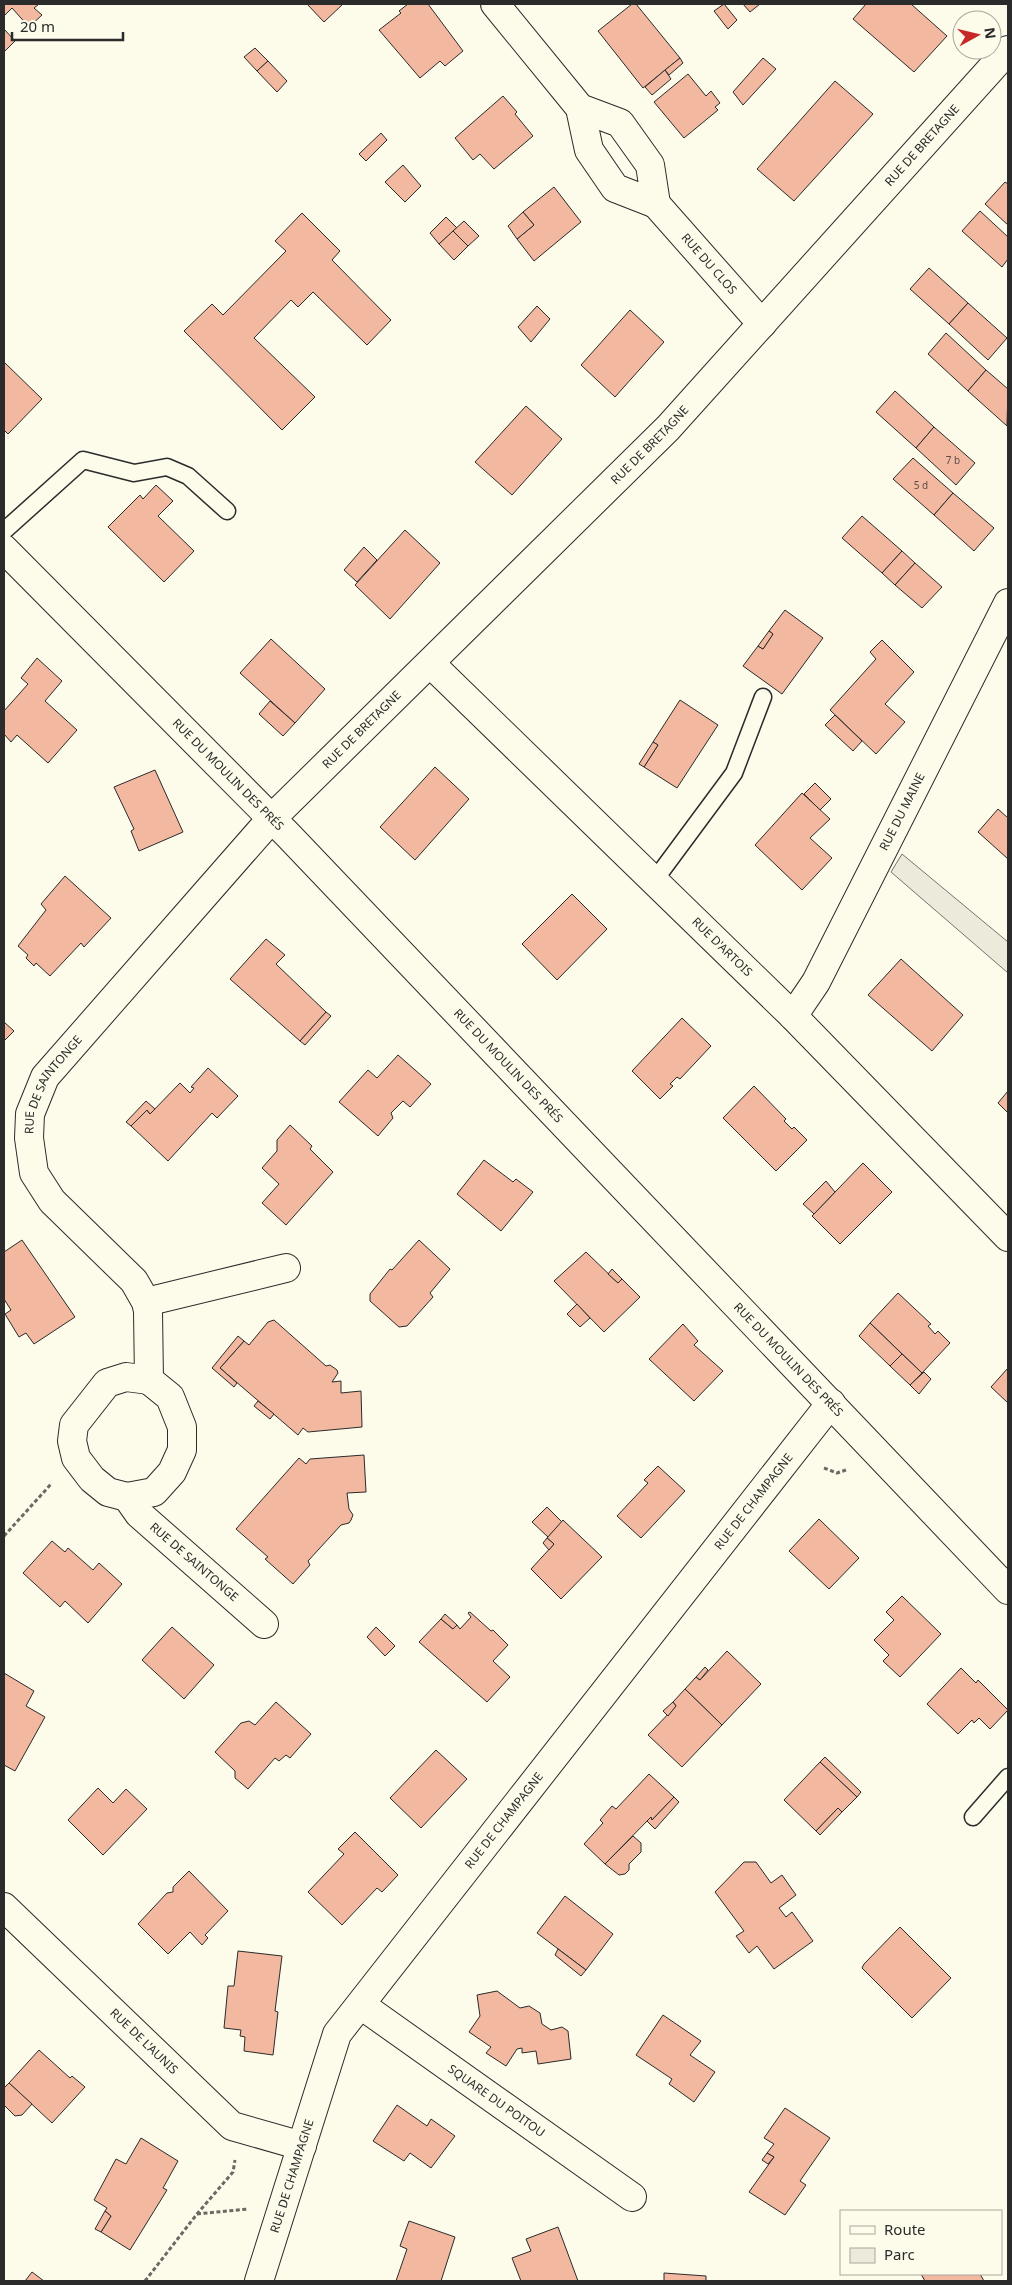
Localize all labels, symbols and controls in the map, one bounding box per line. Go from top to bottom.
scale bar [12,10,124,42]
north arrow [952,10,1002,60]
text: 20 m [20,16,55,36]
text: N [980,26,1001,40]
street label: RUE DE BRETAGNE [881,101,963,190]
street label: RUE DU CLOS [678,229,741,298]
street label: RUE DE BRETAGNE [607,402,692,488]
house number: 7 b [946,453,960,467]
house number: 5 d [914,478,928,492]
street label: RUE DE BRETAGNE [318,687,405,772]
street label: RUE DU MOULIN DES PRÉS [169,715,288,834]
street label: RUE DU MAINE [875,770,929,853]
street label: RUE D'ARTOIS [688,913,757,980]
street label: RUE DU MOULIN DES PRÉS [450,1005,567,1126]
street label: RUE DE SAINTONGE [20,1032,86,1134]
street label: RUE DU MOULIN DES PRÉS [730,1299,847,1420]
street label: RUE DE CHAMPAGNE [710,1450,796,1553]
street label: RUE DE SAINTONGE [146,1518,242,1605]
street label: RUE DE CHAMPAGNE [460,1768,547,1872]
street label: RUE DE L'AUNIS [107,2004,182,2078]
street label: SQUARE DU POITOU [445,2060,549,2141]
street label: RUE DE CHAMPAGNE [266,2117,318,2235]
legend [840,2210,1002,2275]
text: Route [884,2219,926,2239]
text: Parc [884,2244,915,2264]

